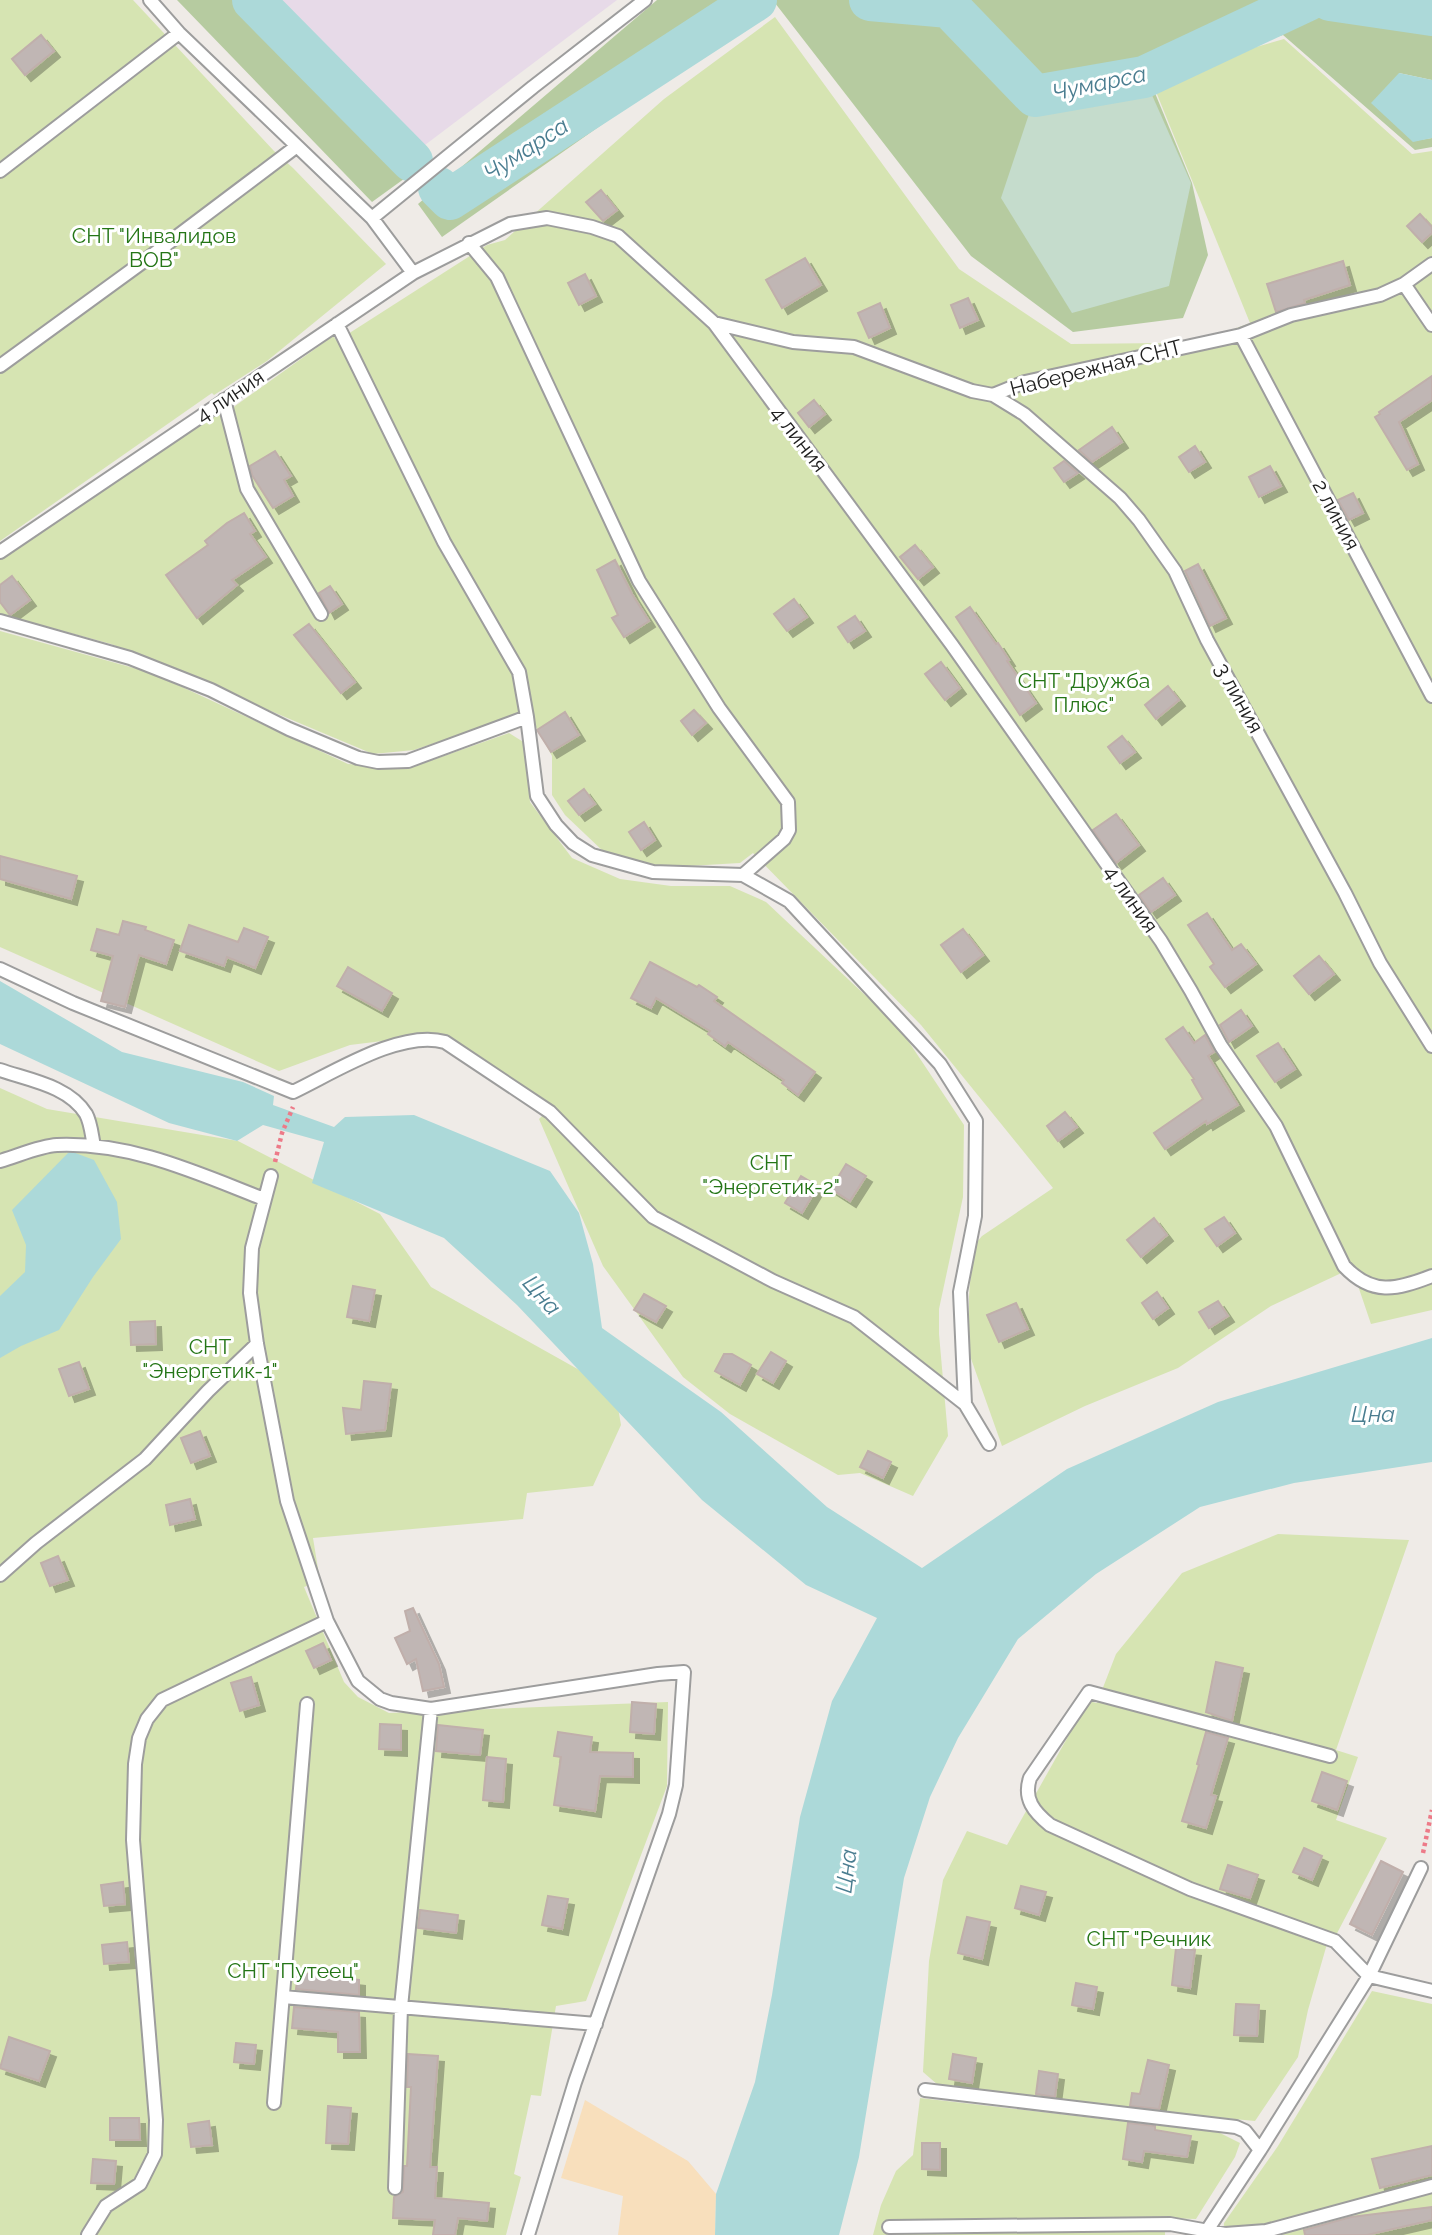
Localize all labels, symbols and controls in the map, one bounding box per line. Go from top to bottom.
water label: Чумарса [1049,59,1149,106]
water label: Чумарса [478,111,573,186]
park label: СНТ "Инвалидов ВОВ" [72,223,236,272]
street label: Набережная СНТ [1007,334,1185,401]
street label: 4 линия [191,364,269,427]
street label: 4 линия [766,401,833,477]
street label: 2 линия [1307,475,1365,554]
street label: 3 линия [1210,658,1269,737]
park label: СНТ "Дружба Плюс" [1018,668,1150,717]
street label: 4 линия [1099,860,1164,937]
park label: СНТ "Энергетик-2" [702,1150,840,1199]
water label: Цна [518,1269,567,1320]
park label: СНТ "Энергетик-1" [142,1334,278,1383]
water label: Цна [1351,1400,1395,1427]
water label: Цна [829,1847,862,1894]
park label: СНТ "Речник [1086,1926,1212,1951]
park label: СНТ "Путеец" [227,1958,359,1983]

